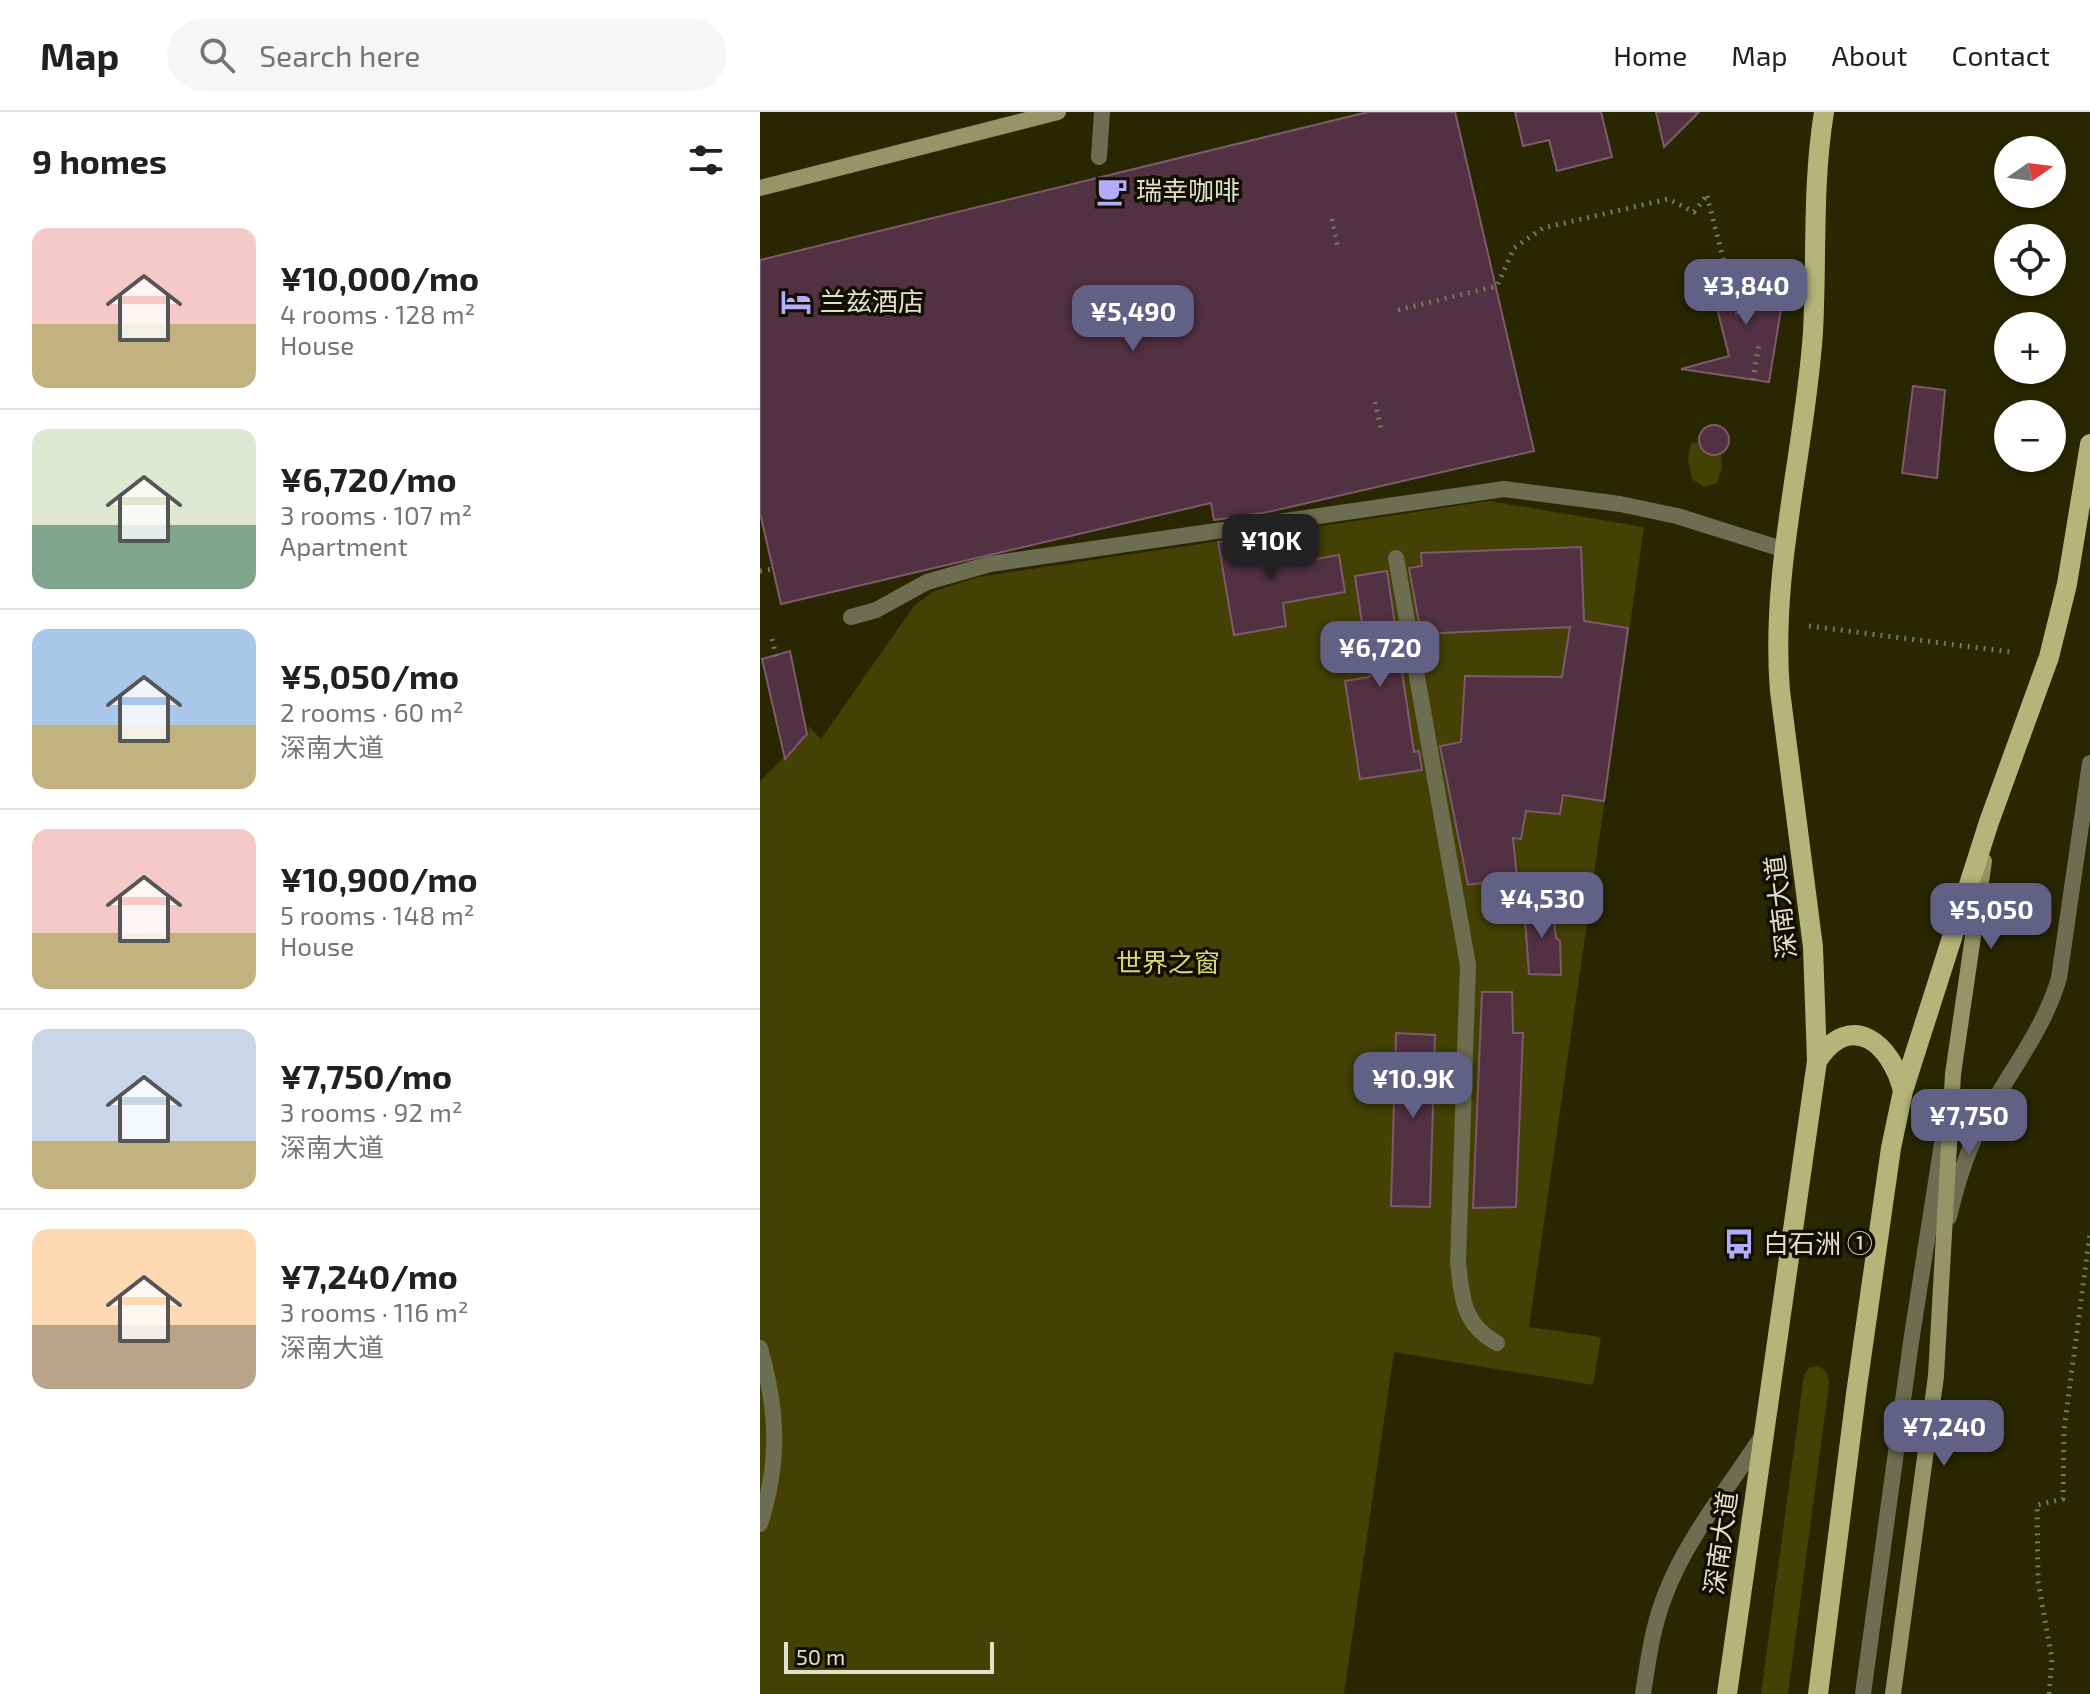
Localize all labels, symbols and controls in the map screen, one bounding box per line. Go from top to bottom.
search box [167,19,727,91]
text: Map [40,32,119,78]
icon: search [195,33,239,77]
text: Search here [259,37,420,73]
text: Home [1613,38,1687,72]
text: Map [1731,38,1788,72]
text: About [1832,38,1907,72]
text: Contact [1951,38,2050,72]
north arrow [1994,136,2066,208]
map controls [1994,136,2066,472]
icon: filters [684,138,728,182]
text: 9 homes [32,140,167,181]
cafe icon: 瑞幸咖啡 [1095,174,1129,208]
place label: 瑞幸咖啡 [1136,174,1240,205]
button: locate [1994,224,2066,296]
text: ¥10,000/mo [280,257,479,298]
pin: ¥3,840 [1681,259,1811,327]
icon: home [96,260,192,356]
text: ¥3,840 [1702,269,1790,300]
hotel icon: 兰兹酒店 [779,285,813,319]
place label: 兰兹酒店 [820,285,924,316]
pin: ¥5,490 [1068,285,1198,353]
text: ¥5,490 [1090,295,1176,326]
text: 4 rooms · 128 m² [280,298,475,329]
button: + [1994,312,2066,384]
text: House [280,329,354,360]
button: − [1994,400,2066,472]
text: ¥6,720/mo [280,458,457,499]
icon: home [96,461,192,557]
text: 3 rooms · 107 m² [280,499,472,530]
pin: ¥10K [1224,514,1318,582]
text: ¥10K [1240,524,1302,555]
text: Apartment [280,530,408,561]
pin: ¥6,720 [1315,621,1445,689]
text: ¥6,720 [1338,631,1422,662]
text: ¥5,050/mo [280,655,459,696]
icon: home [96,661,192,757]
text: 2 rooms · 60 m² [280,696,464,727]
text: 深南大道 [280,731,384,762]
street label: 深南大道 [1758,854,1801,961]
text: ¥10,900/mo [280,858,478,899]
icon: home [96,861,192,957]
pin: ¥4,530 [1477,872,1607,940]
text: ¥4,530 [1499,882,1585,913]
pin: ¥5,050 [1926,883,2056,951]
text: ¥5,050 [1948,893,2034,924]
text: 5 rooms · 148 m² [280,899,475,930]
text: House [280,930,354,961]
park label: 世界之窗 [1116,946,1220,977]
pin: ¥10.9K [1348,1052,1478,1120]
text: ¥7,750/mo [280,1055,452,1096]
icon: home [96,1061,192,1157]
text: ¥10.9K [1371,1062,1455,1093]
pin: ¥7,750 [1904,1089,2034,1157]
text: 3 rooms · 92 m² [280,1096,462,1127]
text: ¥7,750 [1929,1099,2009,1130]
text: 深南大道 [280,1131,384,1162]
bus stop icon: 白石洲 ① [1722,1227,1756,1261]
place label: 白石洲 ① [1763,1227,1873,1258]
text: ¥7,240/mo [280,1255,458,1296]
icon: home [96,1261,192,1357]
text: 3 rooms · 116 m² [280,1296,469,1327]
text: 深南大道 [280,1331,384,1362]
pin: ¥7,240 [1879,1400,2009,1468]
text: ¥7,240 [1902,1410,1986,1441]
street label: 深南大道 [1697,1489,1742,1596]
scale bar [784,1638,994,1674]
text: 50 m [796,1643,845,1669]

